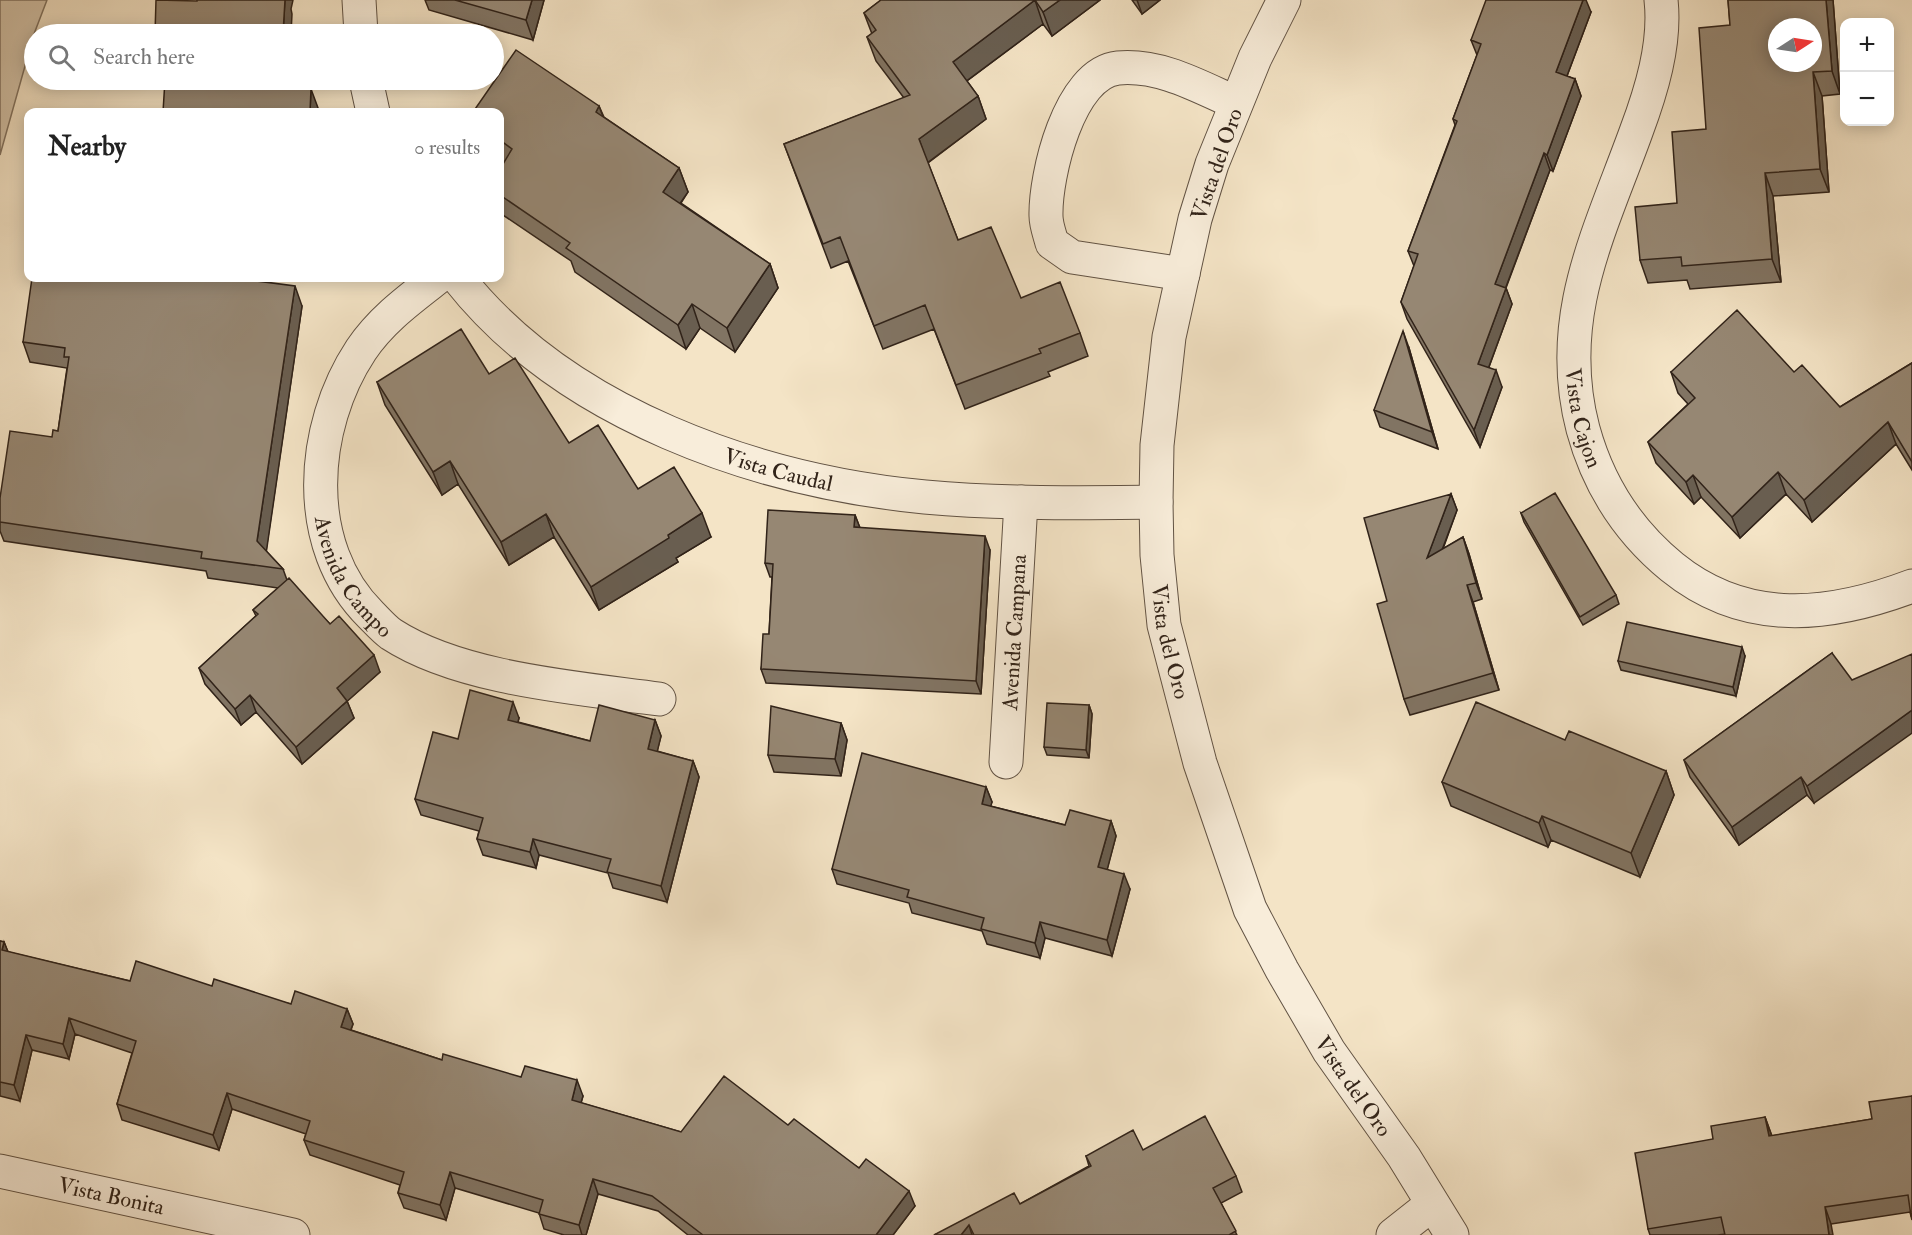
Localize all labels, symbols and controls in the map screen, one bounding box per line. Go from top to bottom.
north arrow [1768,18,1822,72]
map controls [1840,18,1894,126]
button: + [1840,18,1894,72]
search box [24,24,504,90]
icon: search [45,41,78,74]
text: Search here [93,43,195,71]
button: − [1840,72,1894,126]
street label: Vista del Oro [1185,105,1249,224]
text: Nearby [48,131,126,163]
text: 0 results [414,135,480,160]
street label: Vista Cajon [1559,367,1608,472]
street label: Vista Caudal [720,442,836,498]
street label: Avenida Campo [308,513,398,644]
street label: Avenida Campana [996,553,1033,712]
street label: Vista del Oro [1145,583,1196,702]
street label: Vista del Oro [1308,1031,1398,1142]
street label: Vista Bonita [55,1171,168,1222]

